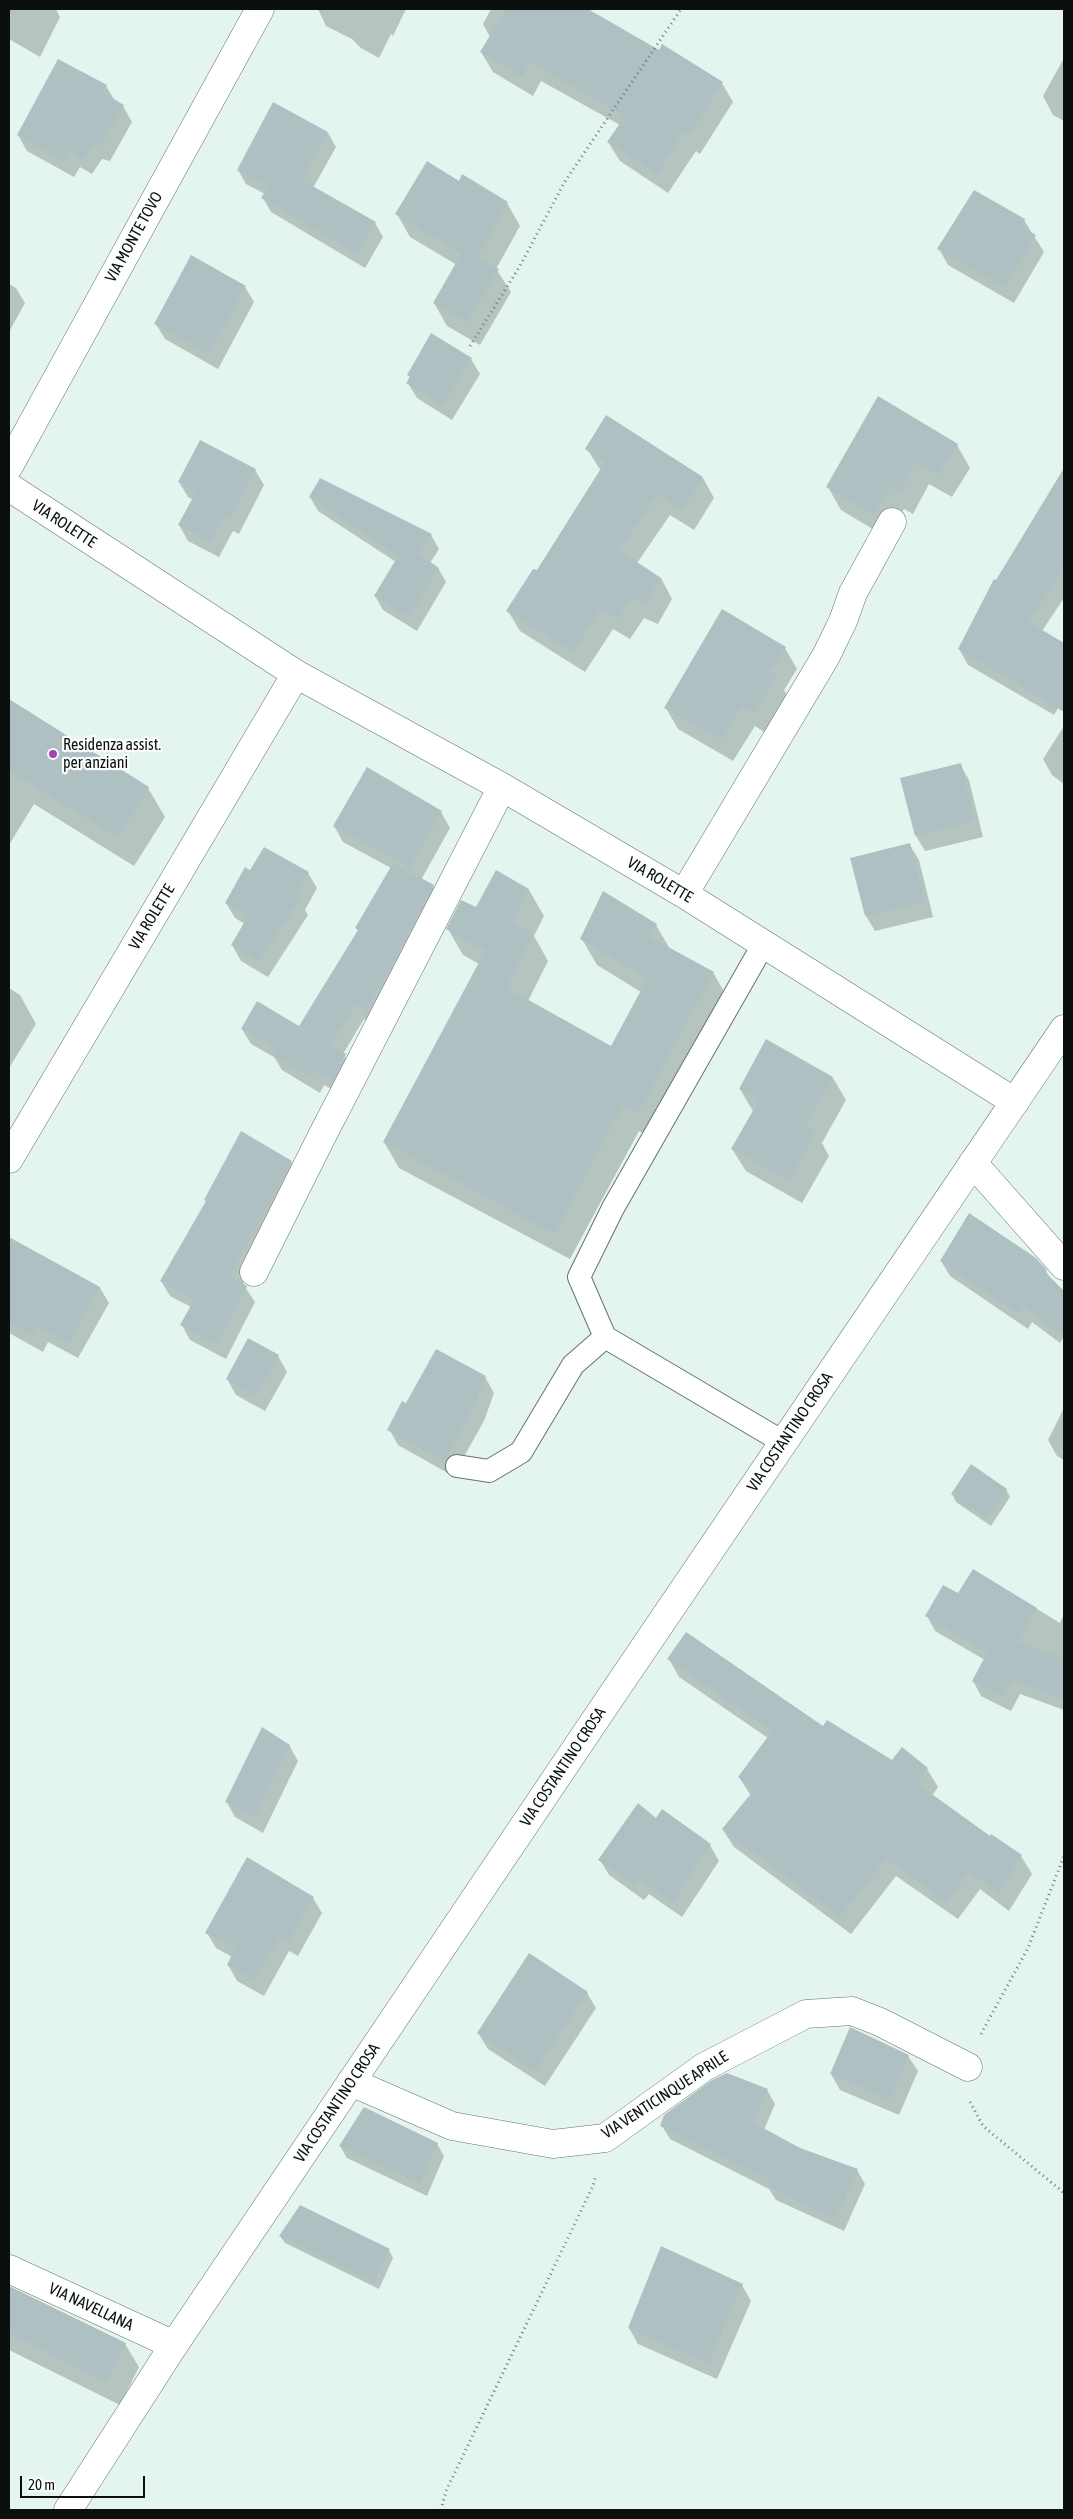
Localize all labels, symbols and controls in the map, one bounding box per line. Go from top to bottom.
street label: VIA MONTE TOVO [101,188,167,286]
street label: VIA ROLETTE [28,496,100,552]
place label: Residenza assist. per anziani [63,735,161,773]
marker: Residenza assist. per anziani [47,748,59,760]
street label: VIA ROLETTE [624,853,696,907]
street label: VIA ROLETTE [125,881,179,953]
street label: VIA COSTANTINO CROSA [743,1369,837,1495]
street label: VIA COSTANTINO CROSA [516,1704,610,1830]
street label: VIA COSTANTINO CROSA [290,2040,384,2166]
street label: VIA VENTICINQUE APRILE [598,2047,732,2143]
street label: VIA NAVELLANA [46,2279,136,2335]
scale bar [22,2466,148,2498]
text: 20 m [28,2476,55,2493]

